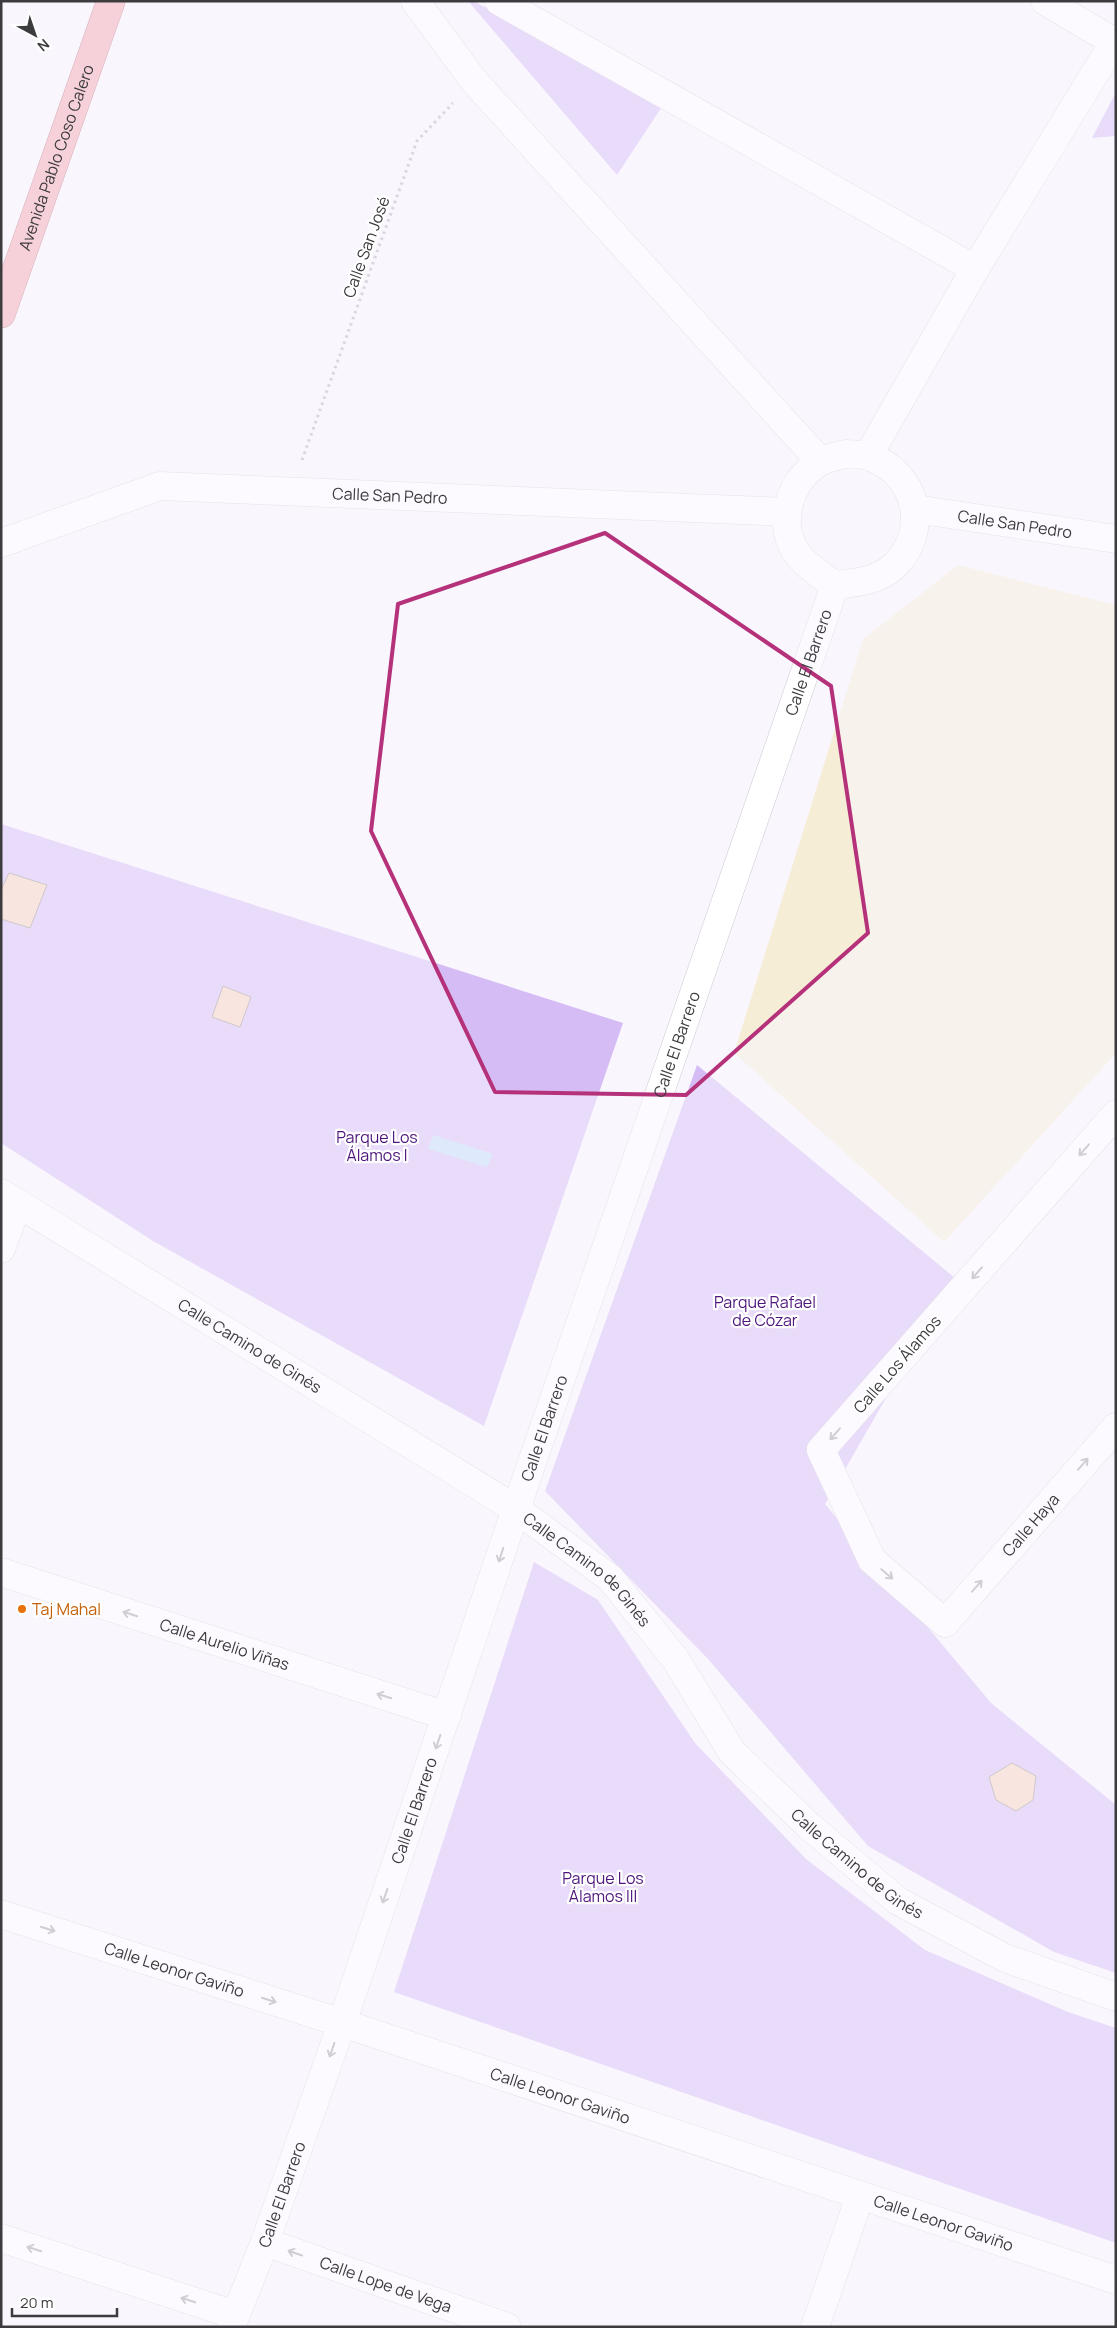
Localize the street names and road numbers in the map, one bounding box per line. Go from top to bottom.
street label: Avenida Pablo Coso Calero [13,61,99,253]
street label: Calle San José [337,193,395,301]
street label: Calle San Pedro [332,482,448,509]
street label: Calle San Pedro [956,505,1074,543]
street label: Calle El Barrero [780,606,837,718]
street label: Calle El Barrero [648,988,705,1100]
street label: Calle Camino de Ginés [174,1293,326,1398]
street label: Calle Los Álamos [848,1310,946,1418]
street label: Calle El Barrero [515,1372,572,1484]
street label: Calle Haya [997,1489,1064,1561]
street label: Calle Camino de Ginés [519,1507,656,1631]
street label: Calle Aurelio Viñas [157,1613,292,1675]
street label: Calle El Barrero [386,1754,442,1867]
street label: Calle Camino de Ginés [786,1804,927,1924]
street label: Calle Leonor Gaviño [101,1937,247,2002]
street label: Calle Leonor Gaviño [488,2062,633,2129]
street label: Calle El Barrero [253,2138,311,2250]
street label: Calle Leonor Gaviño [871,2189,1016,2256]
street label: Calle Lope de Vega [317,2251,455,2318]

